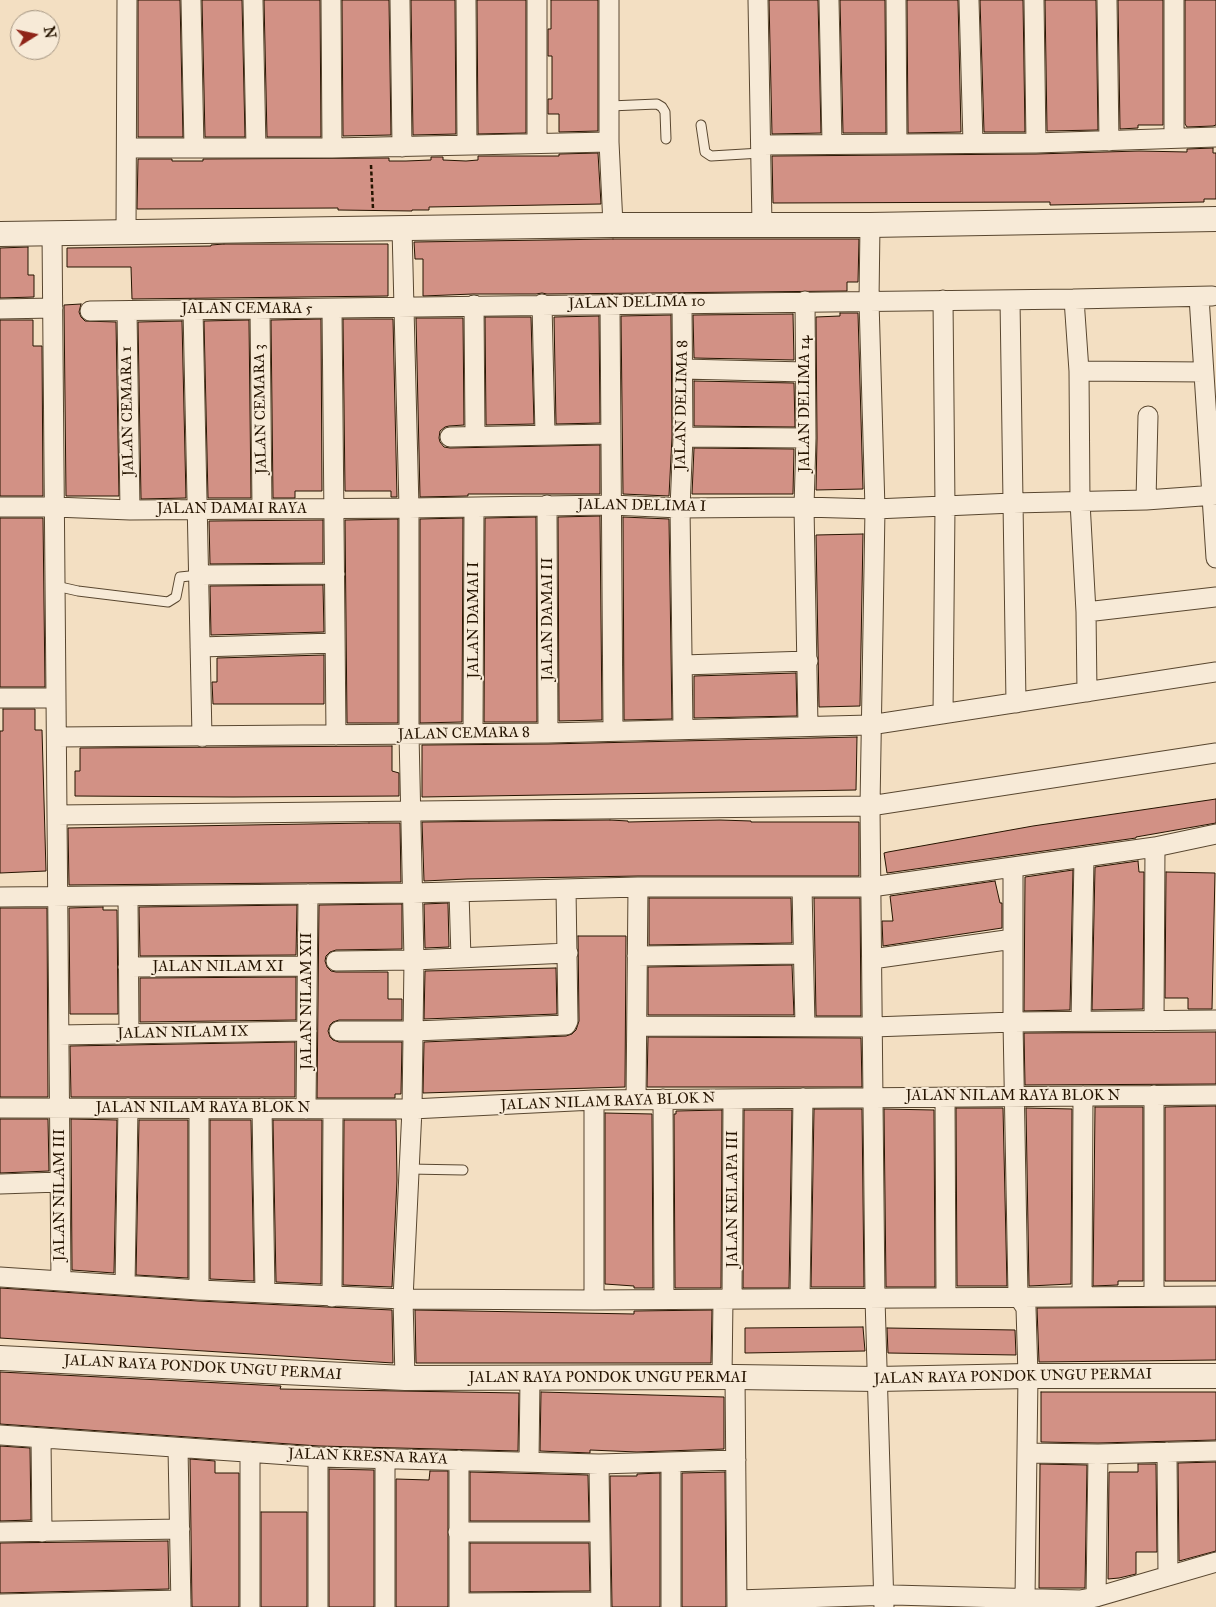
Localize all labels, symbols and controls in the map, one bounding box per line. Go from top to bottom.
north arrow [10,10,60,60]
text: N [40,25,59,40]
street label: JALAN DELIMA 10 [568,293,706,313]
street label: JALAN CEMARA 5 [181,300,313,318]
street label: JALAN DELIMA 14 [796,336,814,472]
street label: JALAN DELIMA 8 [672,340,692,470]
street label: JALAN CEMARA 3 [251,344,271,474]
street label: JALAN CEMARA 1 [118,346,138,476]
street label: JALAN DELIMA I [577,496,707,516]
street label: JALAN DAMAI RAYA [157,500,307,518]
street label: JALAN DAMAI II [539,557,557,681]
street label: JALAN DAMAI I [465,562,483,678]
street label: JALAN CEMARA 8 [398,724,530,744]
street label: JALAN NILAM XII [298,932,316,1070]
street label: JALAN NILAM XI [152,958,284,976]
street label: JALAN NILAM IX [117,1023,249,1043]
street label: JALAN NILAM RAYA BLOK N [906,1087,1120,1105]
street label: JALAN NILAM RAYA BLOK N [500,1089,716,1115]
street label: JALAN NILAM RAYA BLOK N [96,1099,310,1117]
street label: JALAN NILAM III [51,1129,69,1261]
street label: JALAN KELAPA III [724,1130,742,1268]
street label: JALAN RAYA PONDOK UNGU PERMAI [64,1352,342,1384]
street label: JALAN RAYA PONDOK UNGU PERMAI [874,1366,1152,1388]
street label: JALAN RAYA PONDOK UNGU PERMAI [469,1369,747,1387]
street label: JALAN KRESNA RAYA [288,1445,448,1469]

